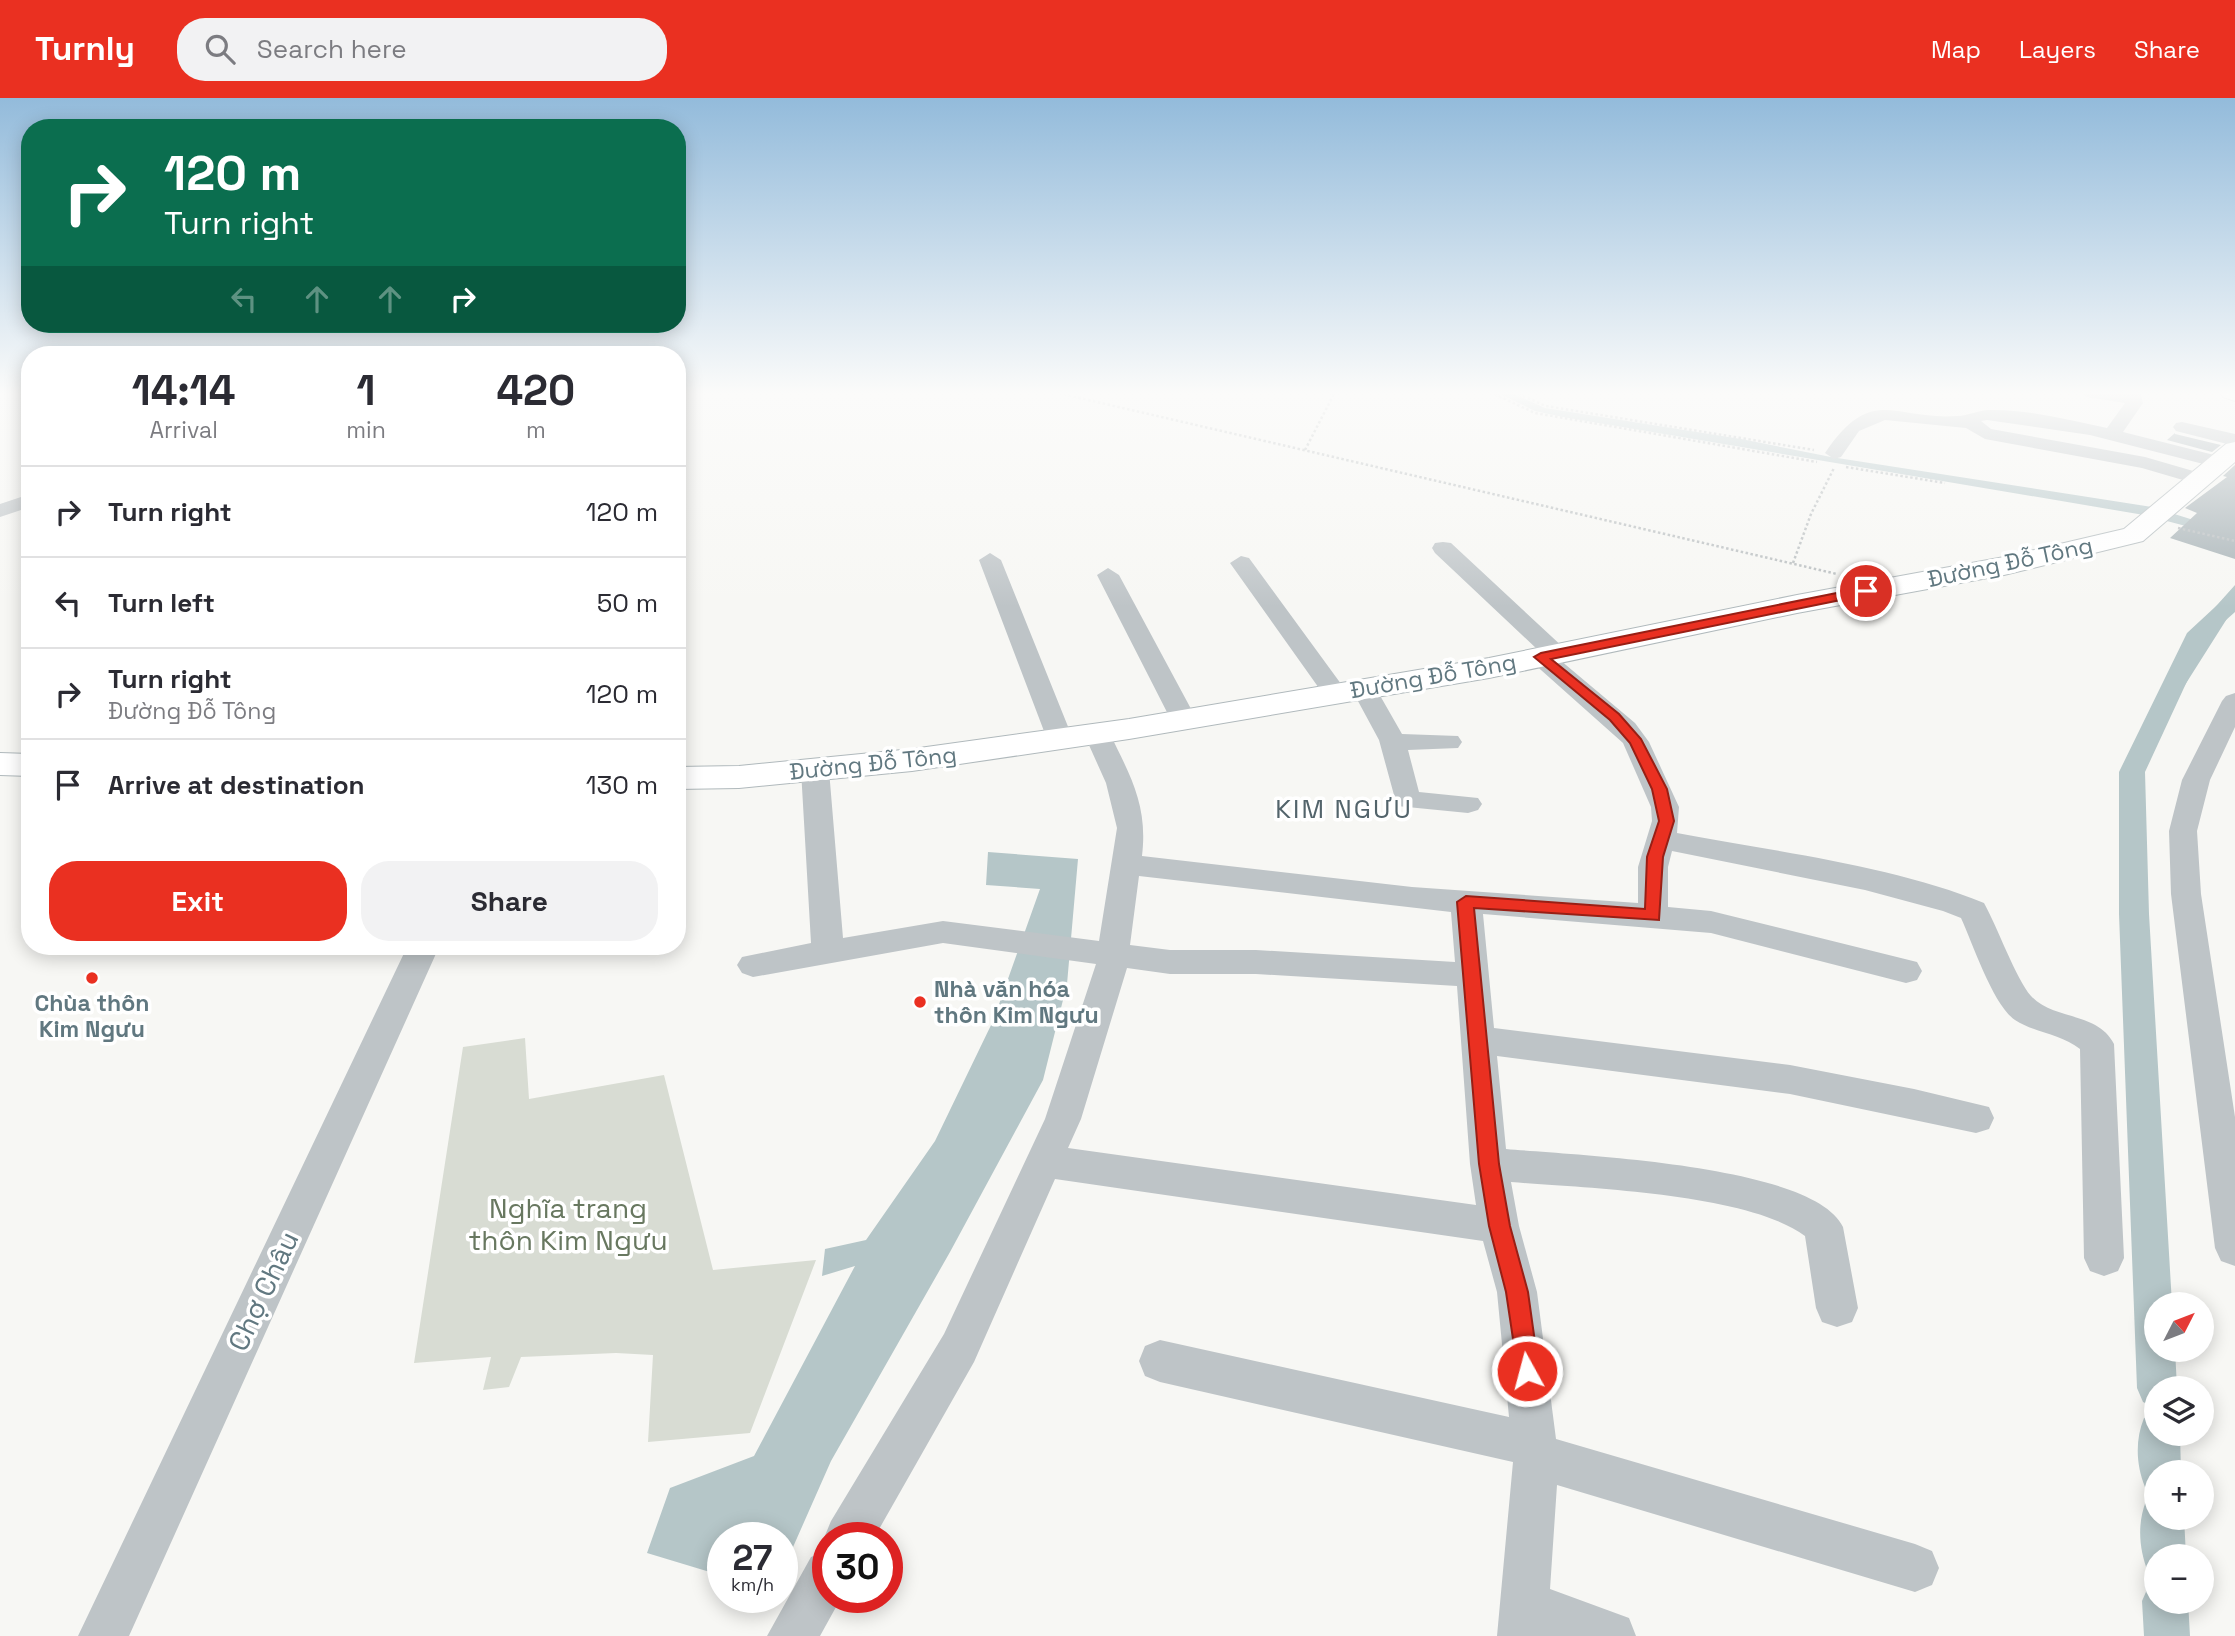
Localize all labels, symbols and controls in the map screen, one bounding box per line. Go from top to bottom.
search box [177,18,667,81]
text: Turnly [35,28,135,70]
icon: search [201,30,239,68]
text: Search here [257,32,407,66]
text: Map [1931,34,1981,65]
text: Layers [2019,34,2096,65]
text: Share [2134,34,2200,65]
text: 120 m [164,142,301,204]
icon: right [49,147,140,238]
text: Turn right [164,203,314,243]
icon: left [225,280,263,318]
icon: ahead [298,280,336,318]
icon: ahead [371,280,409,318]
icon: right [444,280,482,318]
text: 14:14 [132,364,236,417]
text: 1 [357,364,375,417]
text: 420 [496,364,575,417]
text: Arrival [149,415,218,445]
text: min [346,415,386,445]
text: m [526,415,546,445]
icon: right [49,493,87,531]
text: Turn right [108,495,232,529]
text: 120 m [586,495,658,529]
street label: Đường Đỗ Tông [1925,530,2095,594]
pin [1836,561,1896,621]
icon: arrive [1847,572,1885,610]
icon: left [49,584,87,622]
text: Turn left [108,586,215,620]
text: 50 m [597,586,658,620]
street label: Đường Đỗ Tông [1348,647,1518,705]
text: Turn right [108,662,232,696]
icon: right [49,675,87,713]
text: 120 m [586,677,658,711]
text: Đường Đỗ Tông [108,696,276,726]
street label: Đường Đỗ Tông [788,739,958,787]
icon: arrive [49,766,87,804]
text: Arrive at destination [108,768,365,802]
text: 130 m [586,768,658,802]
district label: KIM NGƯU [1275,792,1413,826]
button: Exit [49,861,347,941]
button: Share [361,861,658,941]
marker: Chùa thôn Kim Ngưu [84,970,100,986]
place label: Nhà văn hóa thôn Kim Ngưu [934,974,1099,1030]
place label: Chùa thôn Kim Ngưu [35,988,150,1044]
marker: Nhà văn hóa thôn Kim Ngưu [912,994,928,1010]
park label: Nghĩa trang thôn Kim Ngưu [468,1190,668,1258]
street label: Chợ Châu [220,1225,306,1357]
north arrow [2144,1292,2214,1362]
map controls [2144,1292,2214,1614]
position arrow [1490,1334,1564,1408]
button: layers [2144,1376,2214,1446]
button: + [2144,1460,2214,1530]
speed limit sign: 30 [812,1522,903,1613]
text: 27 [733,1536,772,1580]
button: − [2144,1544,2214,1614]
text: km/h [731,1573,774,1596]

